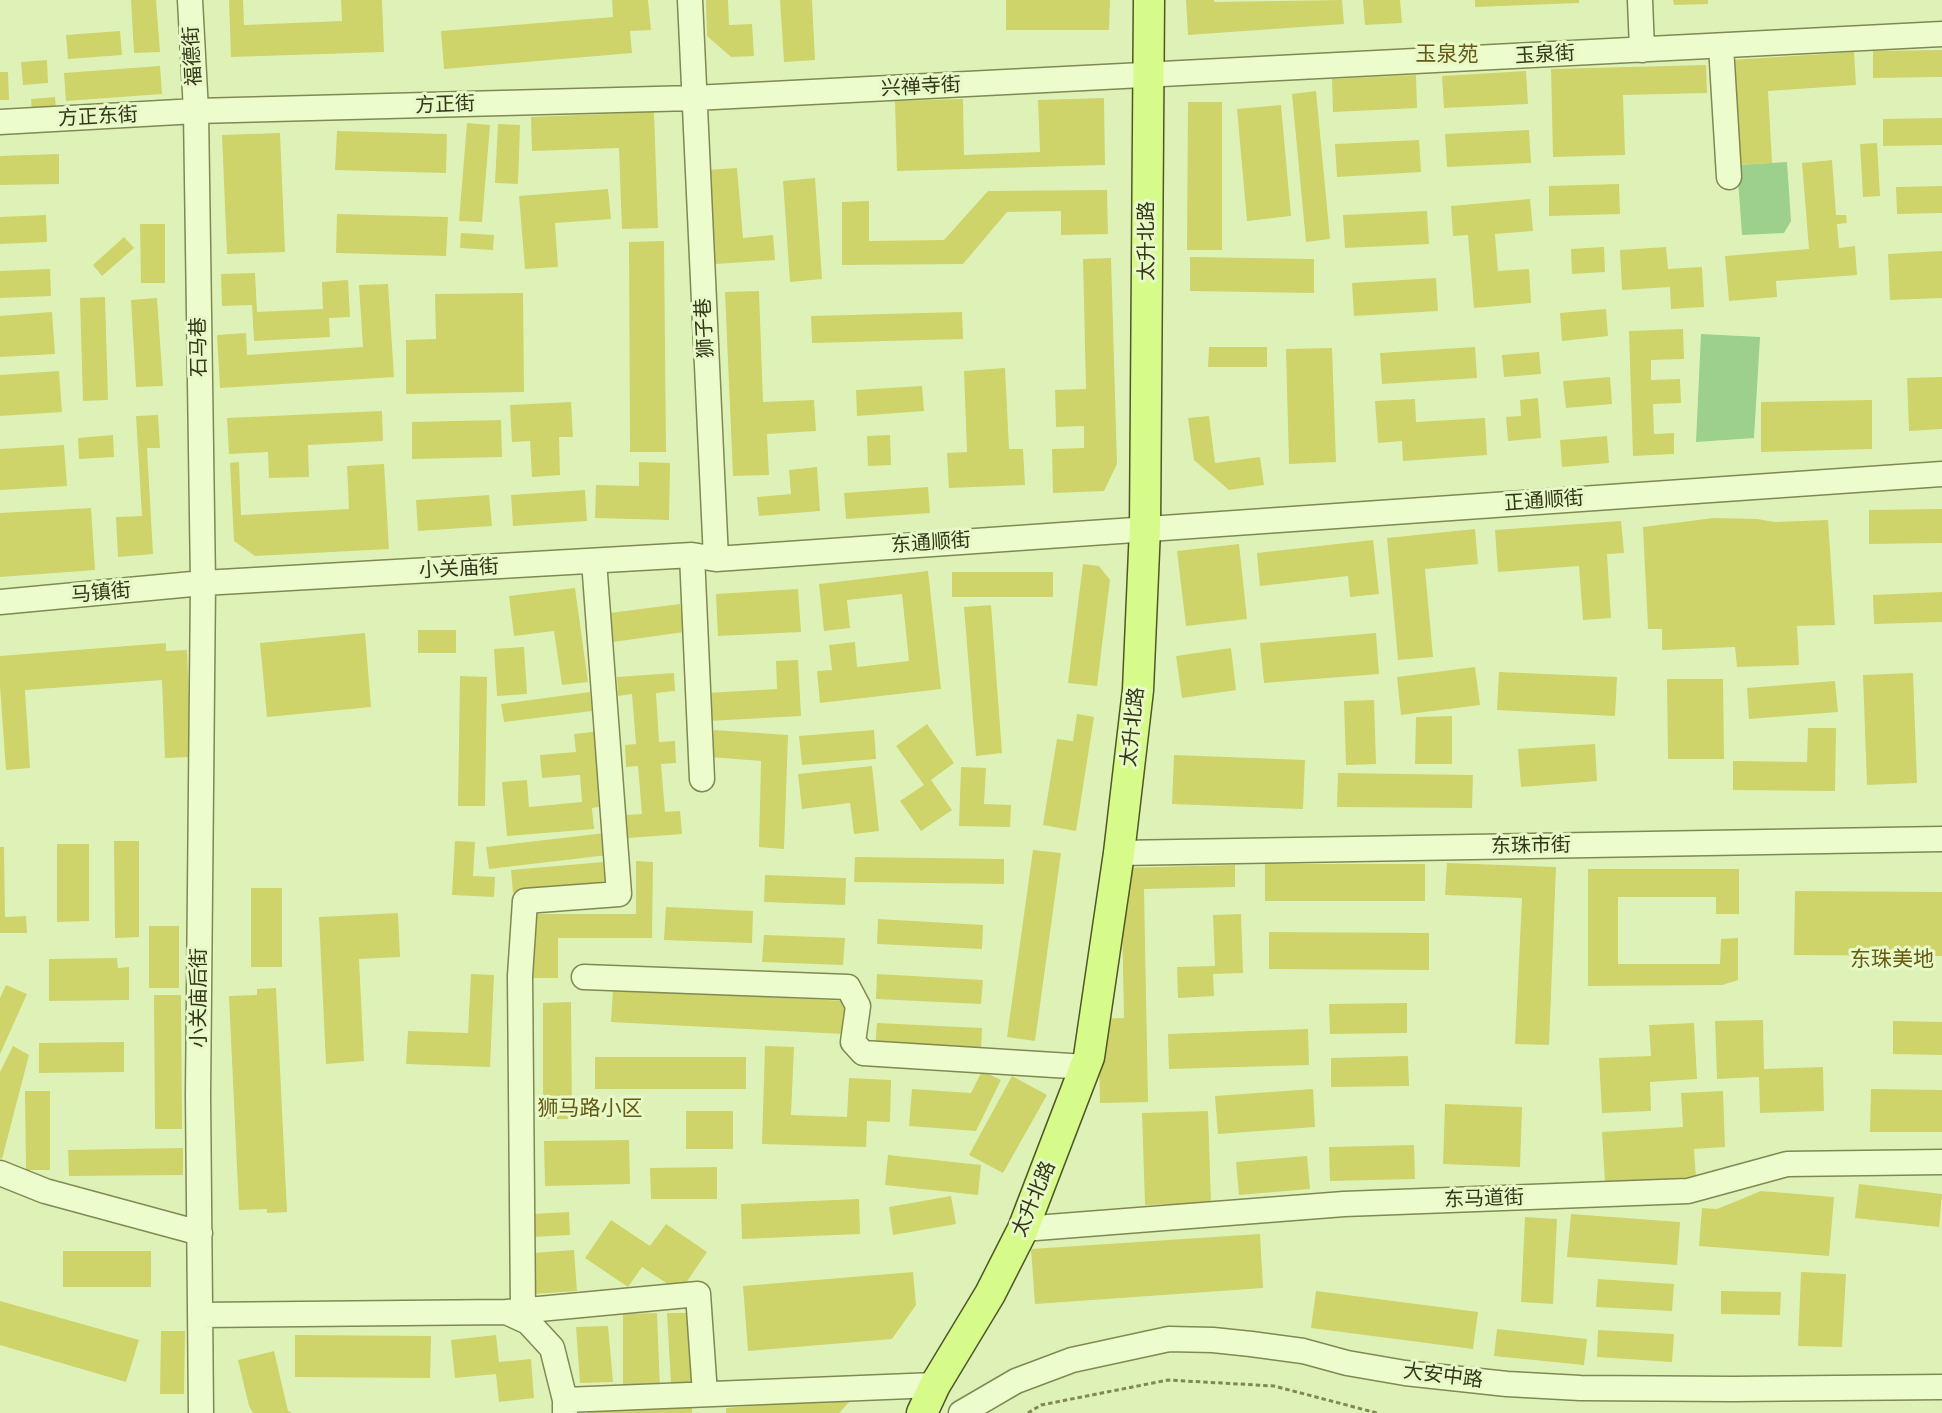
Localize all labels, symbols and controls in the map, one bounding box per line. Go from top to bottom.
street label: 福德街 [179,25,207,87]
street label: 玉泉街 [1514,41,1576,69]
district label: 玉泉苑 [1416,42,1478,68]
street label: 兴禅寺街 [880,73,962,101]
street label: 方正街 [415,92,475,118]
street label: 方正东街 [57,103,139,131]
street label: 太升北路 [1135,201,1159,281]
street label: 狮子巷 [691,297,719,359]
street label: 石马巷 [186,317,212,377]
street label: 正通顺街 [1503,486,1585,516]
street label: 东通顺街 [890,528,972,558]
street label: 小关庙街 [418,555,500,583]
street label: 马镇街 [70,578,132,608]
street label: 太升北路 [1117,686,1149,768]
street label: 东珠市街 [1491,833,1571,859]
district label: 东珠美地 [1850,947,1934,973]
street label: 小关庙后街 [187,948,211,1048]
district label: 狮马路小区 [538,1096,642,1122]
street label: 太升北路 [1007,1157,1061,1241]
street label: 东马道街 [1444,1186,1524,1212]
street label: 大安中路 [1402,1359,1484,1393]

